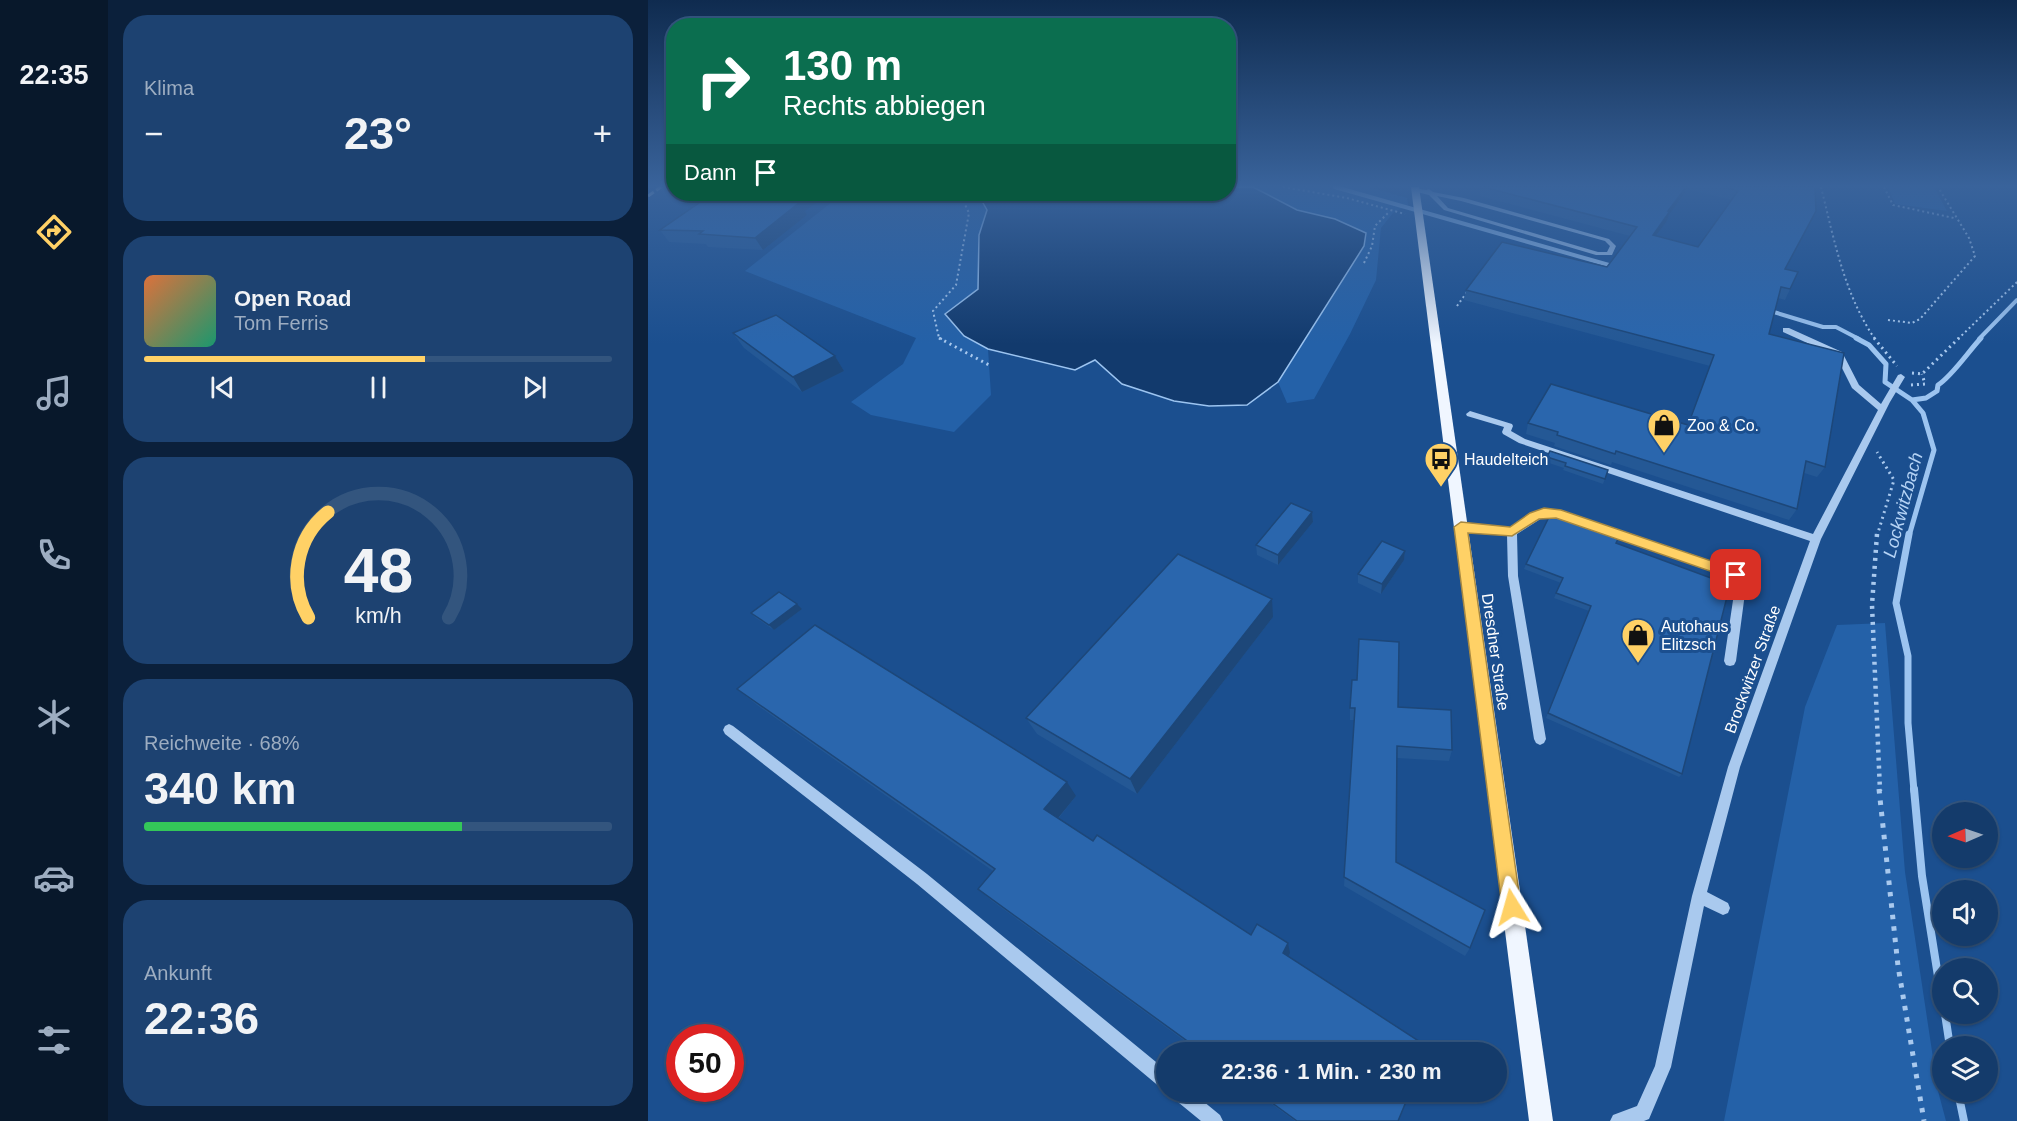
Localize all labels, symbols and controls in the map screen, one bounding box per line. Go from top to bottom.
icon: right [684,42,762,120]
text: 130 m [783,42,902,89]
text: 22:35 [19,60,89,90]
text: Klima [144,77,194,99]
text: Rechts abbiegen [783,91,986,121]
text: 23° [344,108,412,159]
text: − [144,115,163,152]
text: + [593,115,612,152]
icon: arrive [749,156,782,189]
text: Dann [684,160,737,185]
icon: directions [33,211,75,253]
text: Open Road [234,286,351,311]
text: Tom Ferris [234,312,328,334]
icon: previous [206,371,239,404]
icon: pause [362,371,395,404]
icon: next [518,371,551,404]
icon: music [33,372,75,414]
shop icon: Zoo & Co. [1646,407,1682,454]
place label: Zoo & Co. [1687,417,1759,434]
bus stop icon: Haudelteich [1423,441,1459,488]
water label: Lockwitzbach [1879,450,1927,560]
place label: Haudelteich [1464,451,1549,468]
icon: phone [33,534,75,576]
text: 48 [343,536,413,605]
pin [1710,549,1761,600]
icon: arrive [1719,558,1752,591]
street label: Dresdner Straße [1479,592,1512,712]
street label: Brockwitzer Straße [1721,603,1784,736]
text: km/h [355,604,401,628]
shop icon: Autohaus Elitzsch [1620,617,1656,664]
place label: Autohaus Elitzsch [1661,618,1729,653]
icon: climate [33,696,75,738]
text: Reichweite · 68% [144,732,300,754]
text: 340 km [144,763,297,814]
north arrow [1932,802,1998,868]
map controls [1932,802,1998,1102]
icon: car [33,857,75,899]
position arrow [1480,875,1544,939]
button: sound [1932,880,1998,946]
button: search [1932,958,1998,1024]
text: Ankunft [144,962,212,984]
text: 22:36 [144,993,259,1044]
icon: filters [33,1019,75,1061]
speed limit sign: 50 [666,1024,744,1102]
button: layers [1932,1036,1998,1102]
text: 22:36 · 1 Min. · 230 m [1221,1059,1442,1084]

